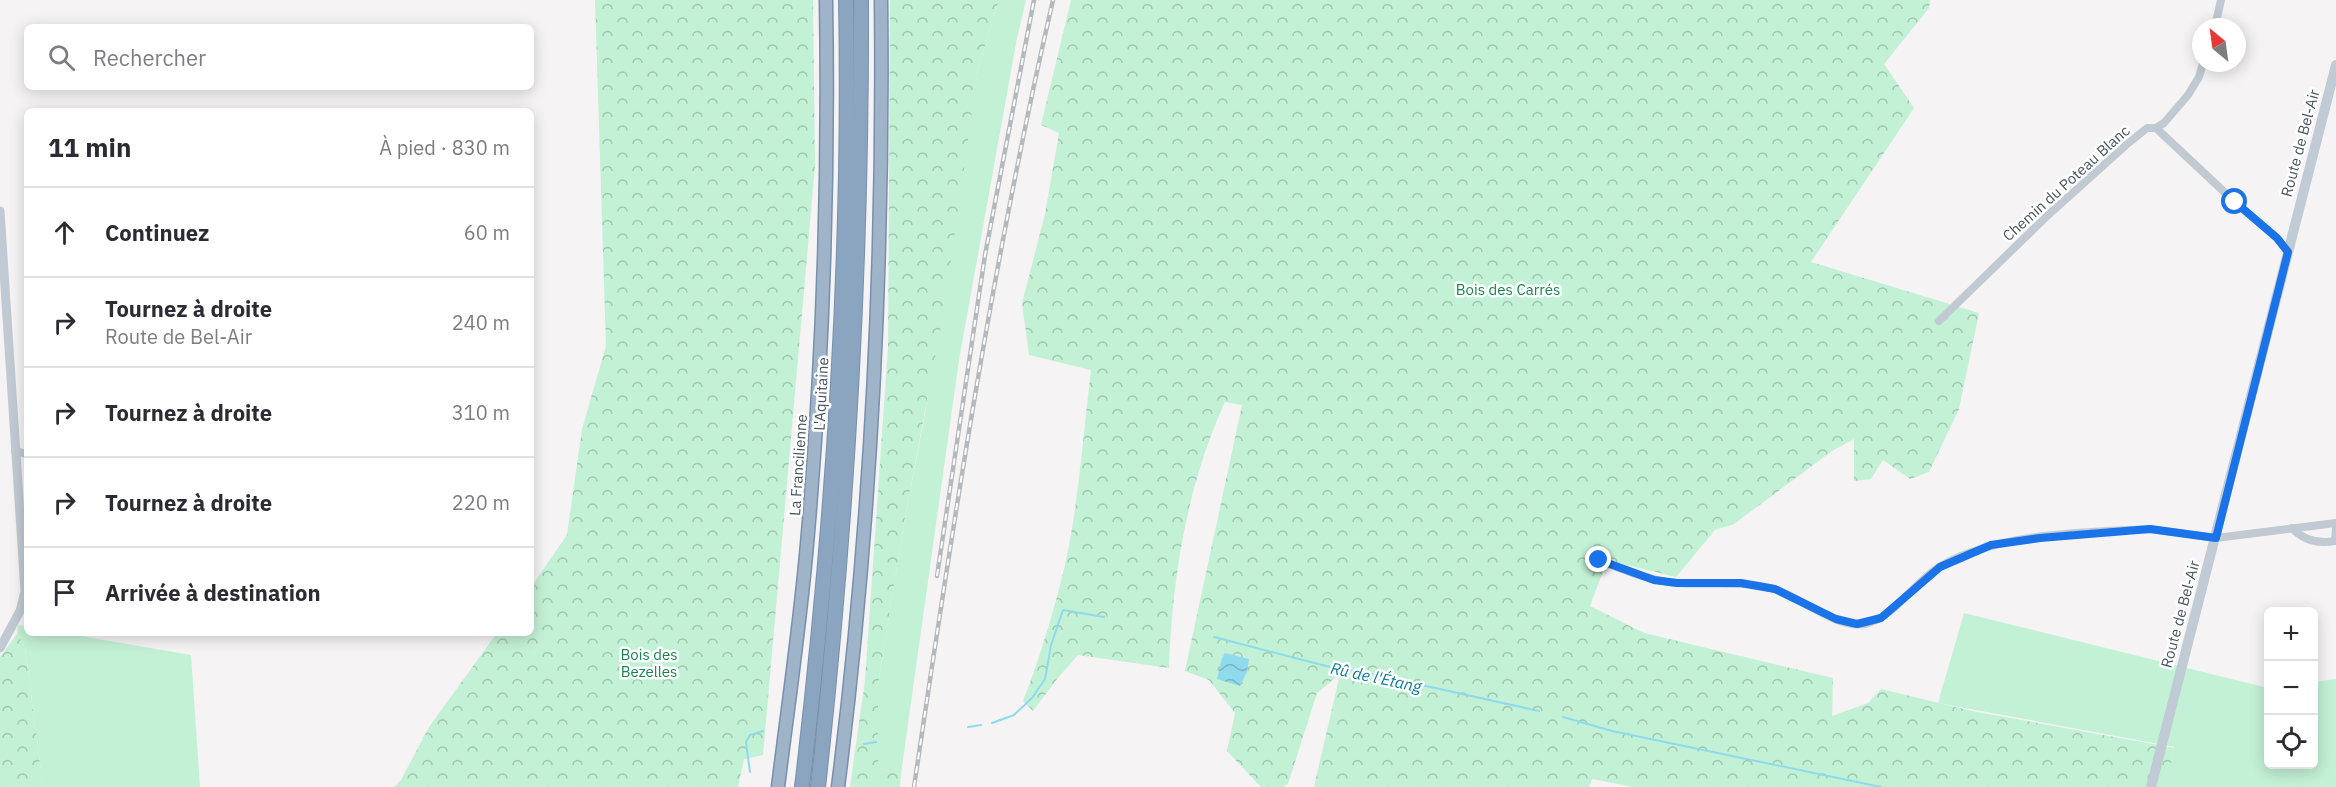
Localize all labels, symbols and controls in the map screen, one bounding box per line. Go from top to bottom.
north arrow [2192,18,2246,72]
search box [24,24,534,90]
icon: search [45,41,78,74]
text: Rechercher [93,43,206,72]
street label: Route de Bel-Air [2277,87,2324,199]
street label: Chemin du Poteau Blanc [1999,121,2134,245]
text: 11 min [48,130,132,164]
text: À pied · 830 m [379,134,510,161]
route start [2221,188,2247,214]
icon: ahead [48,216,81,249]
text: Continuez [105,218,209,247]
text: 60 m [464,219,510,246]
park label: Bois des Carrés [1456,280,1560,299]
text: Tournez à droite [105,294,272,323]
icon: right [48,306,81,339]
text: 240 m [452,309,510,336]
text: Route de Bel-Air [105,323,252,350]
street label: L'Aquitaine [810,357,832,431]
icon: right [48,396,81,429]
text: Tournez à droite [105,398,272,427]
text: 310 m [452,399,510,426]
street label: La Francilienne [785,414,811,516]
icon: right [48,486,81,519]
text: Tournez à droite [105,488,272,517]
text: 220 m [452,489,510,516]
route end [1585,546,1611,572]
street label: Route de Bel-Air [2157,558,2204,670]
icon: arrive [48,576,81,609]
text: Arrivée à destination [105,578,321,607]
map controls [2264,607,2318,769]
button: + [2264,607,2318,661]
park label: Bois des Bezelles [620,645,678,681]
water label: Rû de l'Étang [1329,657,1424,697]
button: − [2264,661,2318,715]
button: locate [2264,715,2318,769]

